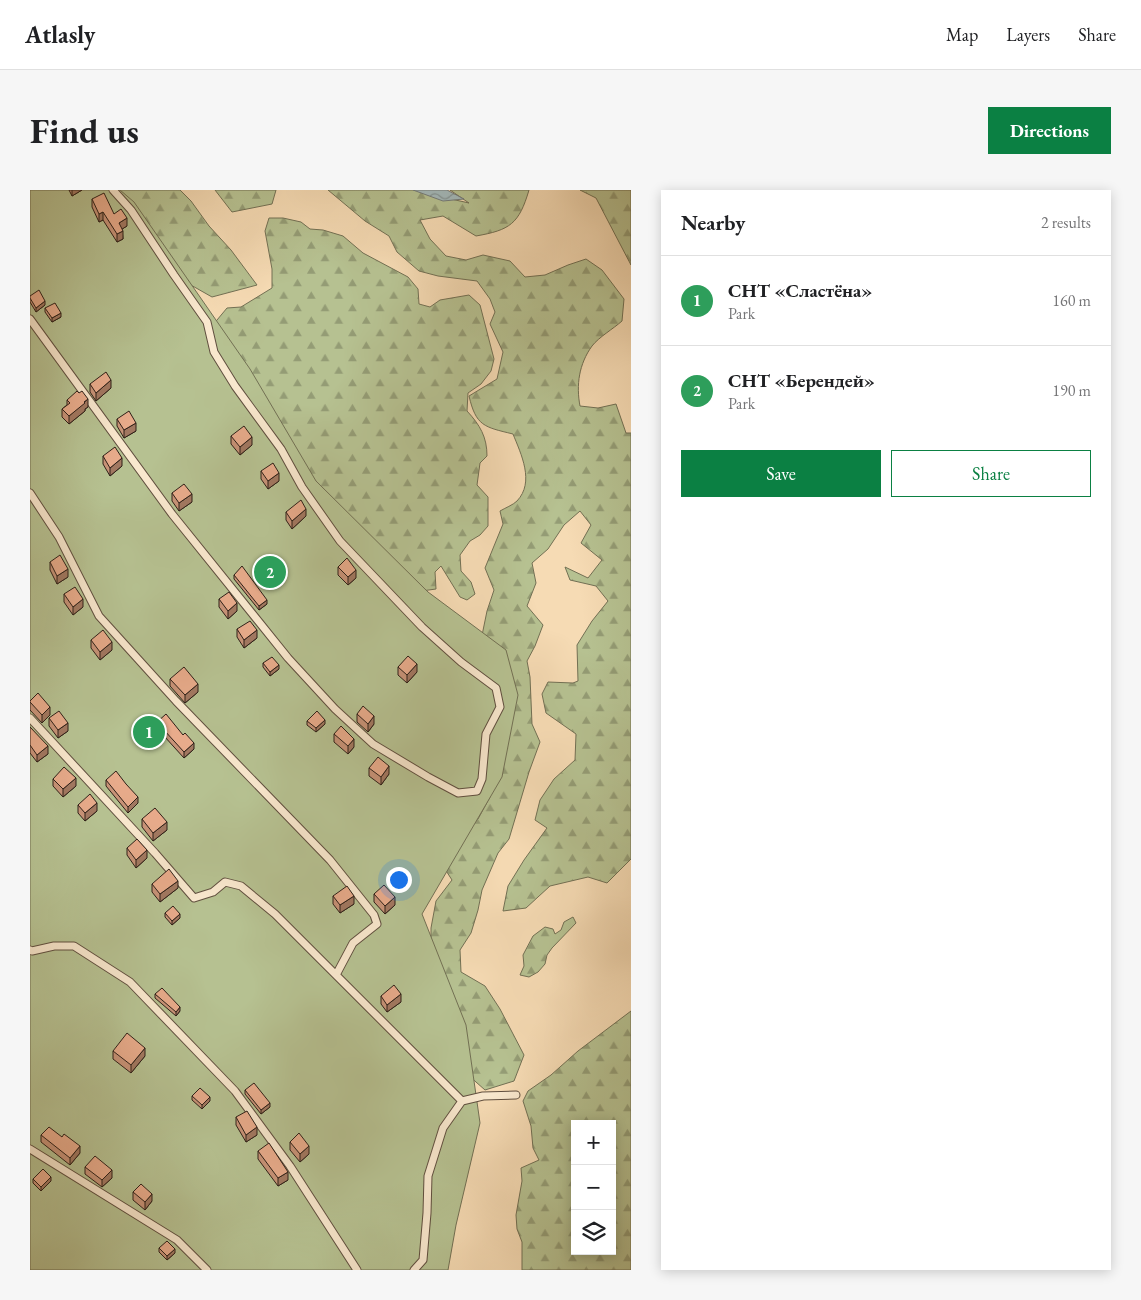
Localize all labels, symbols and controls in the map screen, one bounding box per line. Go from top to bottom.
text: Atlasly [25,19,95,50]
text: Map [946,23,978,46]
text: Layers [1006,23,1050,46]
text: Share [1078,23,1116,46]
button: Directions [988,107,1111,154]
text: Find us [30,108,139,153]
text: Nearby [681,209,745,236]
text: 2 results [1041,212,1091,233]
text: СНТ «Сластёна» [728,278,872,303]
text: 1 [693,290,701,311]
text: 160 m [1052,290,1091,311]
text: Park [728,303,755,324]
text: СНТ «Берендей» [728,368,875,393]
text: 2 [693,380,701,401]
text: 190 m [1052,380,1091,401]
text: Park [728,393,755,414]
button: Save [681,450,881,497]
button: Share [891,450,1091,497]
pin: 2 [254,553,286,591]
pin: 1 [133,713,165,751]
your location [386,867,412,893]
map controls [571,1120,616,1255]
button: + [571,1120,616,1165]
button: − [571,1165,616,1210]
button: layers [571,1210,616,1255]

